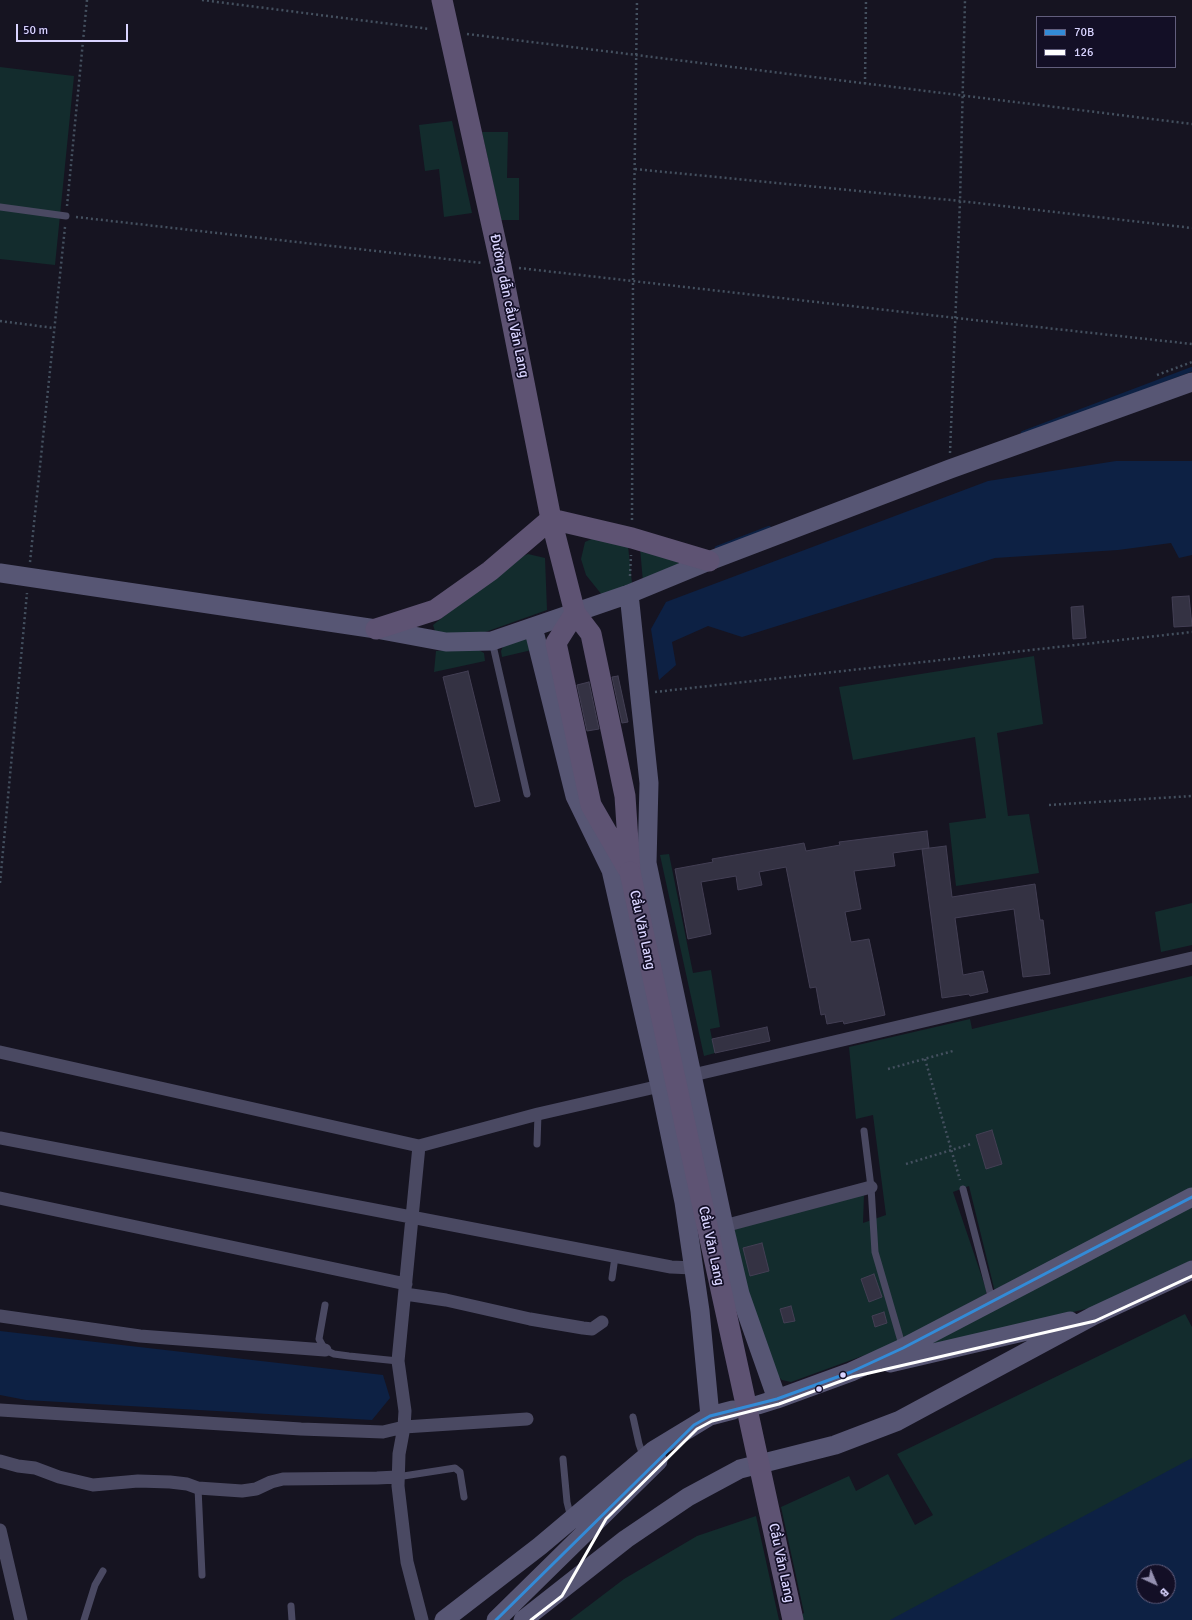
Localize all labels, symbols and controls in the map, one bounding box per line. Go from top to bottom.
scale bar [18,16,130,42]
legend [1036,16,1176,68]
text: 50 m [23,23,48,38]
text: 70B [1074,25,1094,40]
text: 126 [1074,45,1093,60]
street label: Đường dẫn cầu Văn Lang [486,233,532,379]
street label: Cầu Văn Lang [625,889,659,971]
street label: Cầu Văn Lang [694,1205,728,1287]
unlabelled marker [838,1370,848,1380]
unlabelled marker [814,1384,824,1394]
street label: Cầu Văn Lang [764,1522,798,1604]
north arrow [1136,1564,1176,1604]
text: B [1157,1585,1171,1599]

